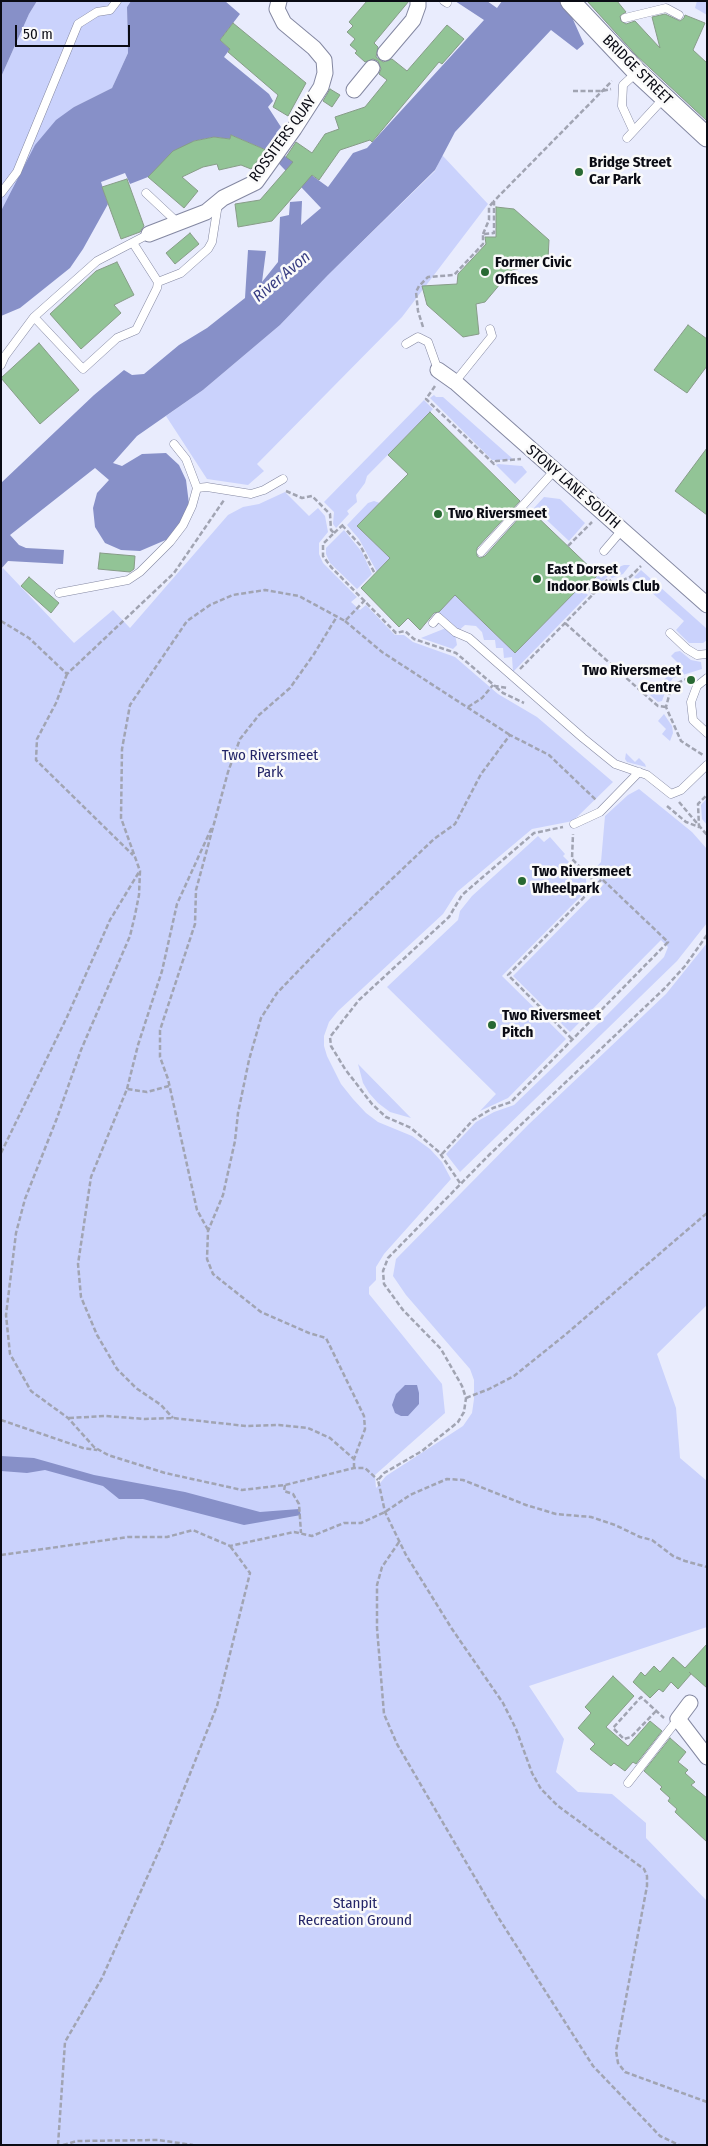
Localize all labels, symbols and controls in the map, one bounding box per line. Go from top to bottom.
scale bar [18,15,132,47]
text: 50 m [23,25,53,43]
street label: BRIDGE STREET [598,31,676,109]
street label: ROSSITERS QUAY [246,93,320,185]
place label: Bridge Street Car Park [589,154,671,189]
marker: Bridge Street Car Park [573,166,585,178]
water label: River Avon [250,248,314,306]
place label: Former Civic Offices [495,254,571,289]
marker: Former Civic Offices [479,266,491,278]
street label: STONY LANE SOUTH [522,441,624,533]
place label: Two Riversmeet [448,505,547,523]
marker: Two Riversmeet [432,508,444,520]
place label: East Dorset Indoor Bowls Club [547,561,660,596]
marker: East Dorset Indoor Bowls Club [531,573,543,585]
place label: Two Riversmeet Centre [582,662,681,697]
marker: Two Riversmeet Centre [685,674,697,686]
park label: Two Riversmeet Park [222,747,318,782]
place label: Two Riversmeet Wheelpark [532,863,631,898]
marker: Two Riversmeet Wheelpark [516,875,528,887]
place label: Two Riversmeet Pitch [502,1007,601,1042]
marker: Two Riversmeet Pitch [486,1019,498,1031]
park label: Stanpit Recreation Ground [298,1895,412,1930]

